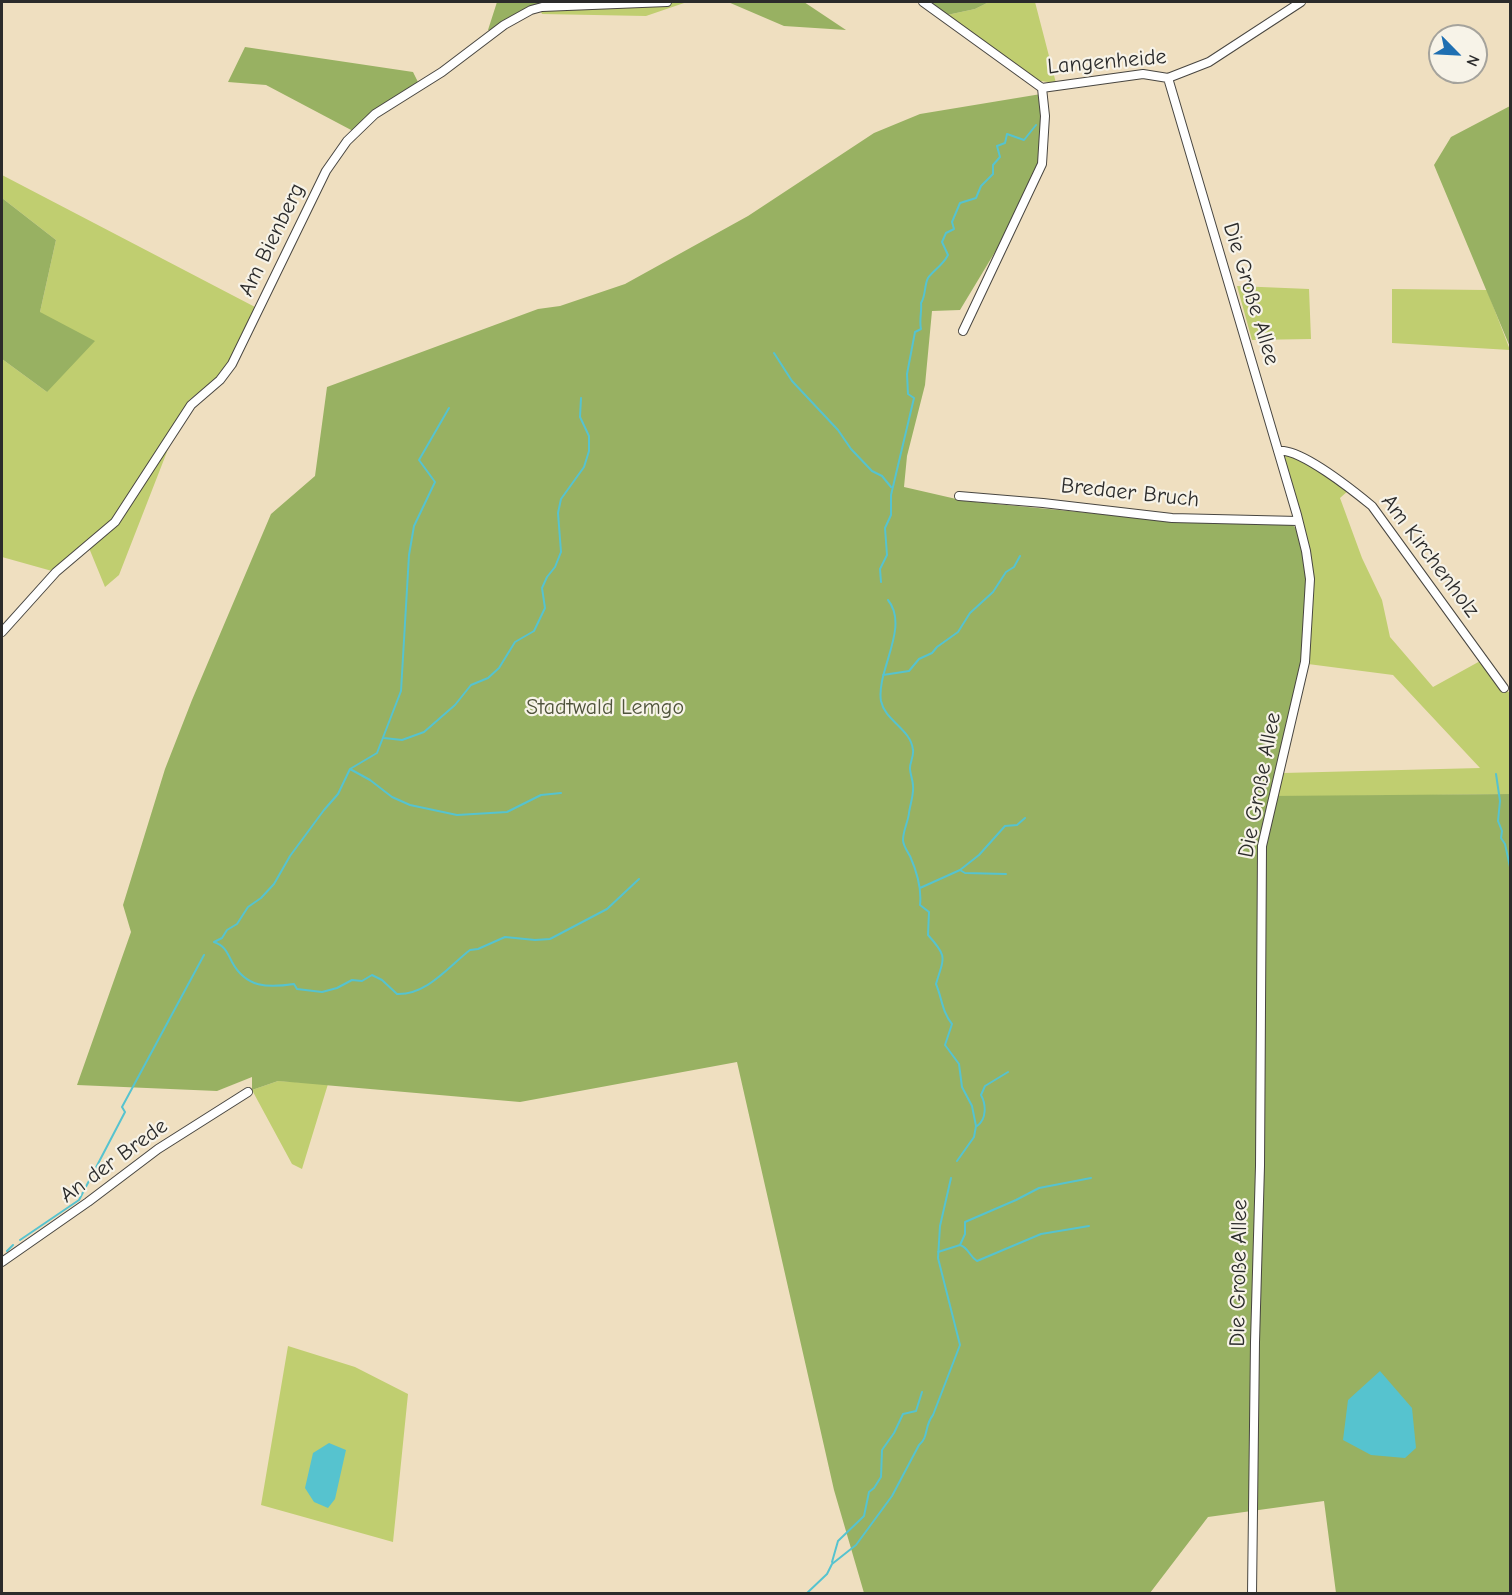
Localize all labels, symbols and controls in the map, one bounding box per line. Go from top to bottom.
north arrow [1428,24,1488,84]
street label: Langenheide [1046,44,1168,80]
text: N [1462,52,1483,69]
street label: Am Bienberg [233,179,311,301]
street label: Die Große Allee [1217,220,1285,368]
street label: Bredaer Bruch [1059,473,1201,513]
street label: Am Kirchenholz [1375,489,1485,623]
park label: Stadtwald Lemgo [526,695,684,721]
street label: Die Große Allee [1233,710,1287,860]
street label: An der Brede [55,1113,173,1209]
street label: Die Große Allee [1225,1199,1253,1347]

